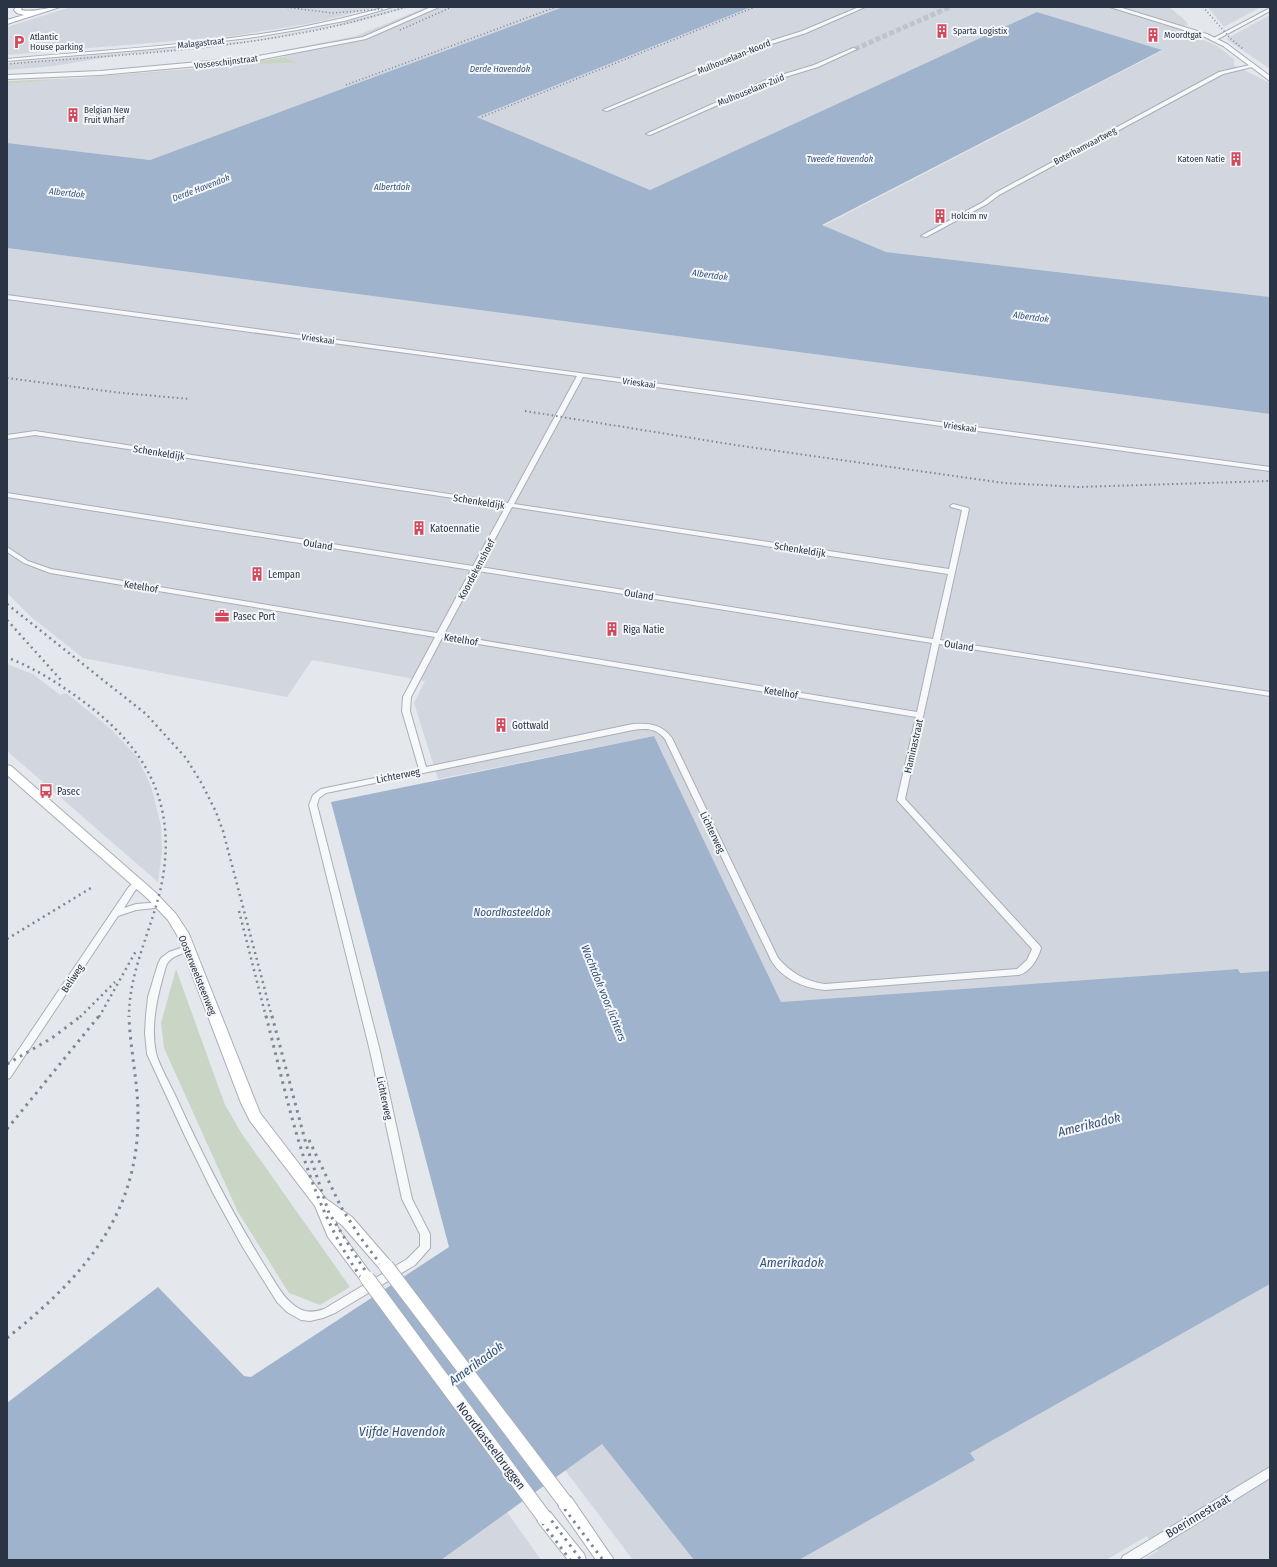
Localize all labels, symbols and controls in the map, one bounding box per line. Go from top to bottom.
building icon: Sparta Logistix [934,23,950,39]
place label: Sparta Logistix [953,26,1007,36]
building icon: Moordtgat [1145,27,1161,43]
place label: Moordtgat [1164,30,1202,40]
place label: Atlantic House parking [30,32,84,52]
parking icon: Atlantic House parking [11,34,27,50]
street label: Malagastraat [177,36,225,50]
street label: Mulhouselaan-Noord [696,38,772,76]
street label: Vosseschijnstraat [194,53,259,71]
water label: Derde Havendok [470,64,531,74]
street label: Mulhouselaan-Zuid [716,72,786,108]
place label: Belgian New Fruit Wharf [84,105,129,125]
building icon: Belgian New Fruit Wharf [65,107,81,123]
street label: Boterhamvaartweg [1052,125,1119,167]
building icon: Katoen Natie [1228,151,1244,167]
water label: Tweede Havendok [807,154,874,164]
place label: Katoen Natie [1178,154,1226,164]
water label: Derde Havendok [171,172,232,204]
water label: Albertdok [373,182,410,192]
water label: Albertdok [48,186,86,200]
building icon: Holcim nv [932,208,948,224]
place label: Holcim nv [951,211,987,221]
water label: Albertdok [691,267,729,283]
water label: Albertdok [1012,309,1050,325]
street label: Vrieskaai [301,332,335,346]
street label: Vrieskaai [622,376,656,390]
street label: Vrieskaai [943,420,977,434]
street label: Schenkeldijk [132,443,186,463]
street label: Schenkeldijk [452,492,506,512]
building icon: Katoennatie [411,520,427,536]
place label: Katoennatie [430,523,480,535]
street label: Koordekenshoef [456,536,498,602]
street label: Ouland [302,537,333,553]
street label: Schenkeldijk [773,540,827,560]
building icon: Lempan [249,566,265,582]
place label: Lempan [268,569,300,581]
street label: Ketelhof [123,578,160,596]
street label: Ouland [623,587,654,603]
office icon: Pasec Port [214,608,230,624]
place label: Pasec Port [233,611,276,623]
building icon: Riga Natie [604,621,620,637]
place label: Riga Natie [623,624,664,636]
street label: Ketelhof [443,631,480,649]
street label: Ouland [943,638,974,654]
street label: Ketelhof [763,684,800,702]
building icon: Gottwald [493,717,509,733]
street label: Haminastraat [902,717,926,774]
place label: Gottwald [512,720,549,732]
street label: Lichterweg [375,766,421,786]
bus stop icon: Pasec [38,783,54,799]
place label: Pasec [57,786,81,798]
street label: Lichterweg [697,810,727,855]
water label: Noordkasteeldok [474,906,551,919]
street label: Oosterweelsteenweg [176,934,219,1017]
water label: Wachtdok voor lichters [578,943,629,1044]
street label: Beliweg [59,962,87,995]
street label: Lichterweg [374,1075,395,1121]
water label: Amerikadok [1055,1109,1123,1140]
water label: Amerikadok [759,1255,825,1270]
water label: Amerikadok [445,1338,507,1389]
street label: Noordkasteelbruggen [454,1400,528,1492]
water label: Vijfde Havendok [359,1424,446,1439]
street label: Boerinnestraat [1163,1491,1233,1541]

